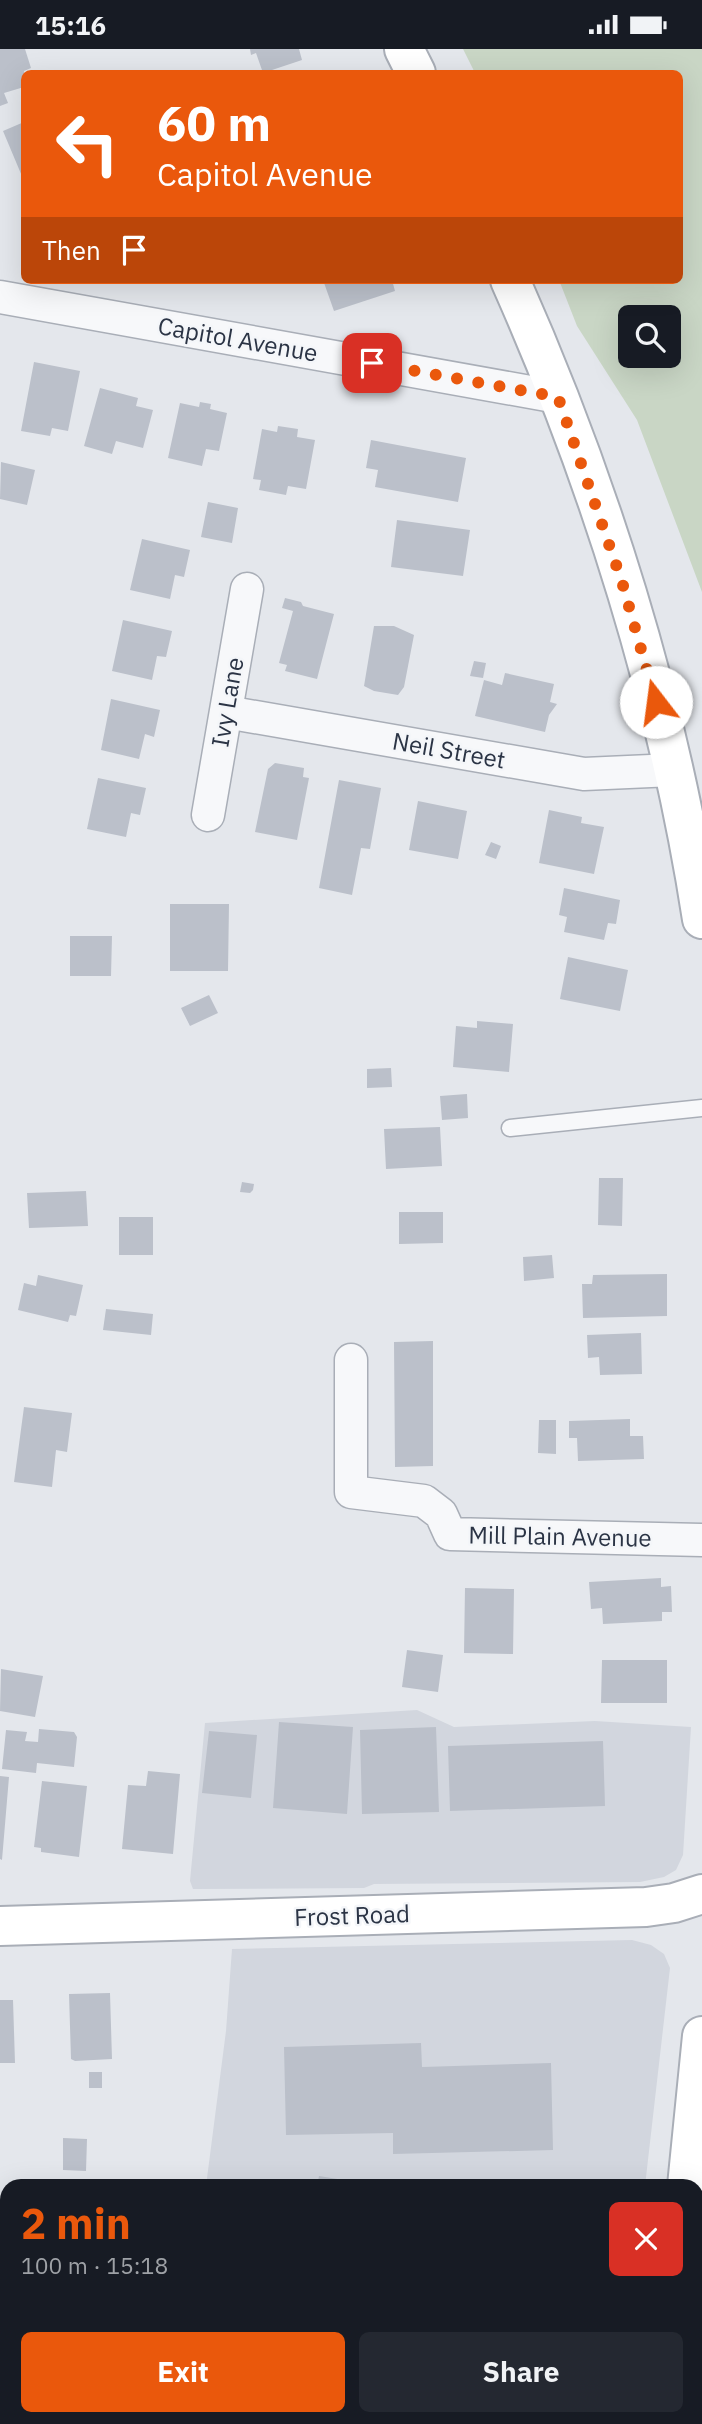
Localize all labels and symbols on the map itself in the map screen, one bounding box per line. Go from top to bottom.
street label: Capitol Avenue [156,309,320,369]
pin [342,333,402,393]
street label: Ivy Lane [203,655,251,749]
position arrow [619,665,693,739]
street label: Neil Street [390,724,508,776]
street label: Mill Plain Avenue [468,1518,652,1554]
street label: Frost Road [294,1897,410,1933]

